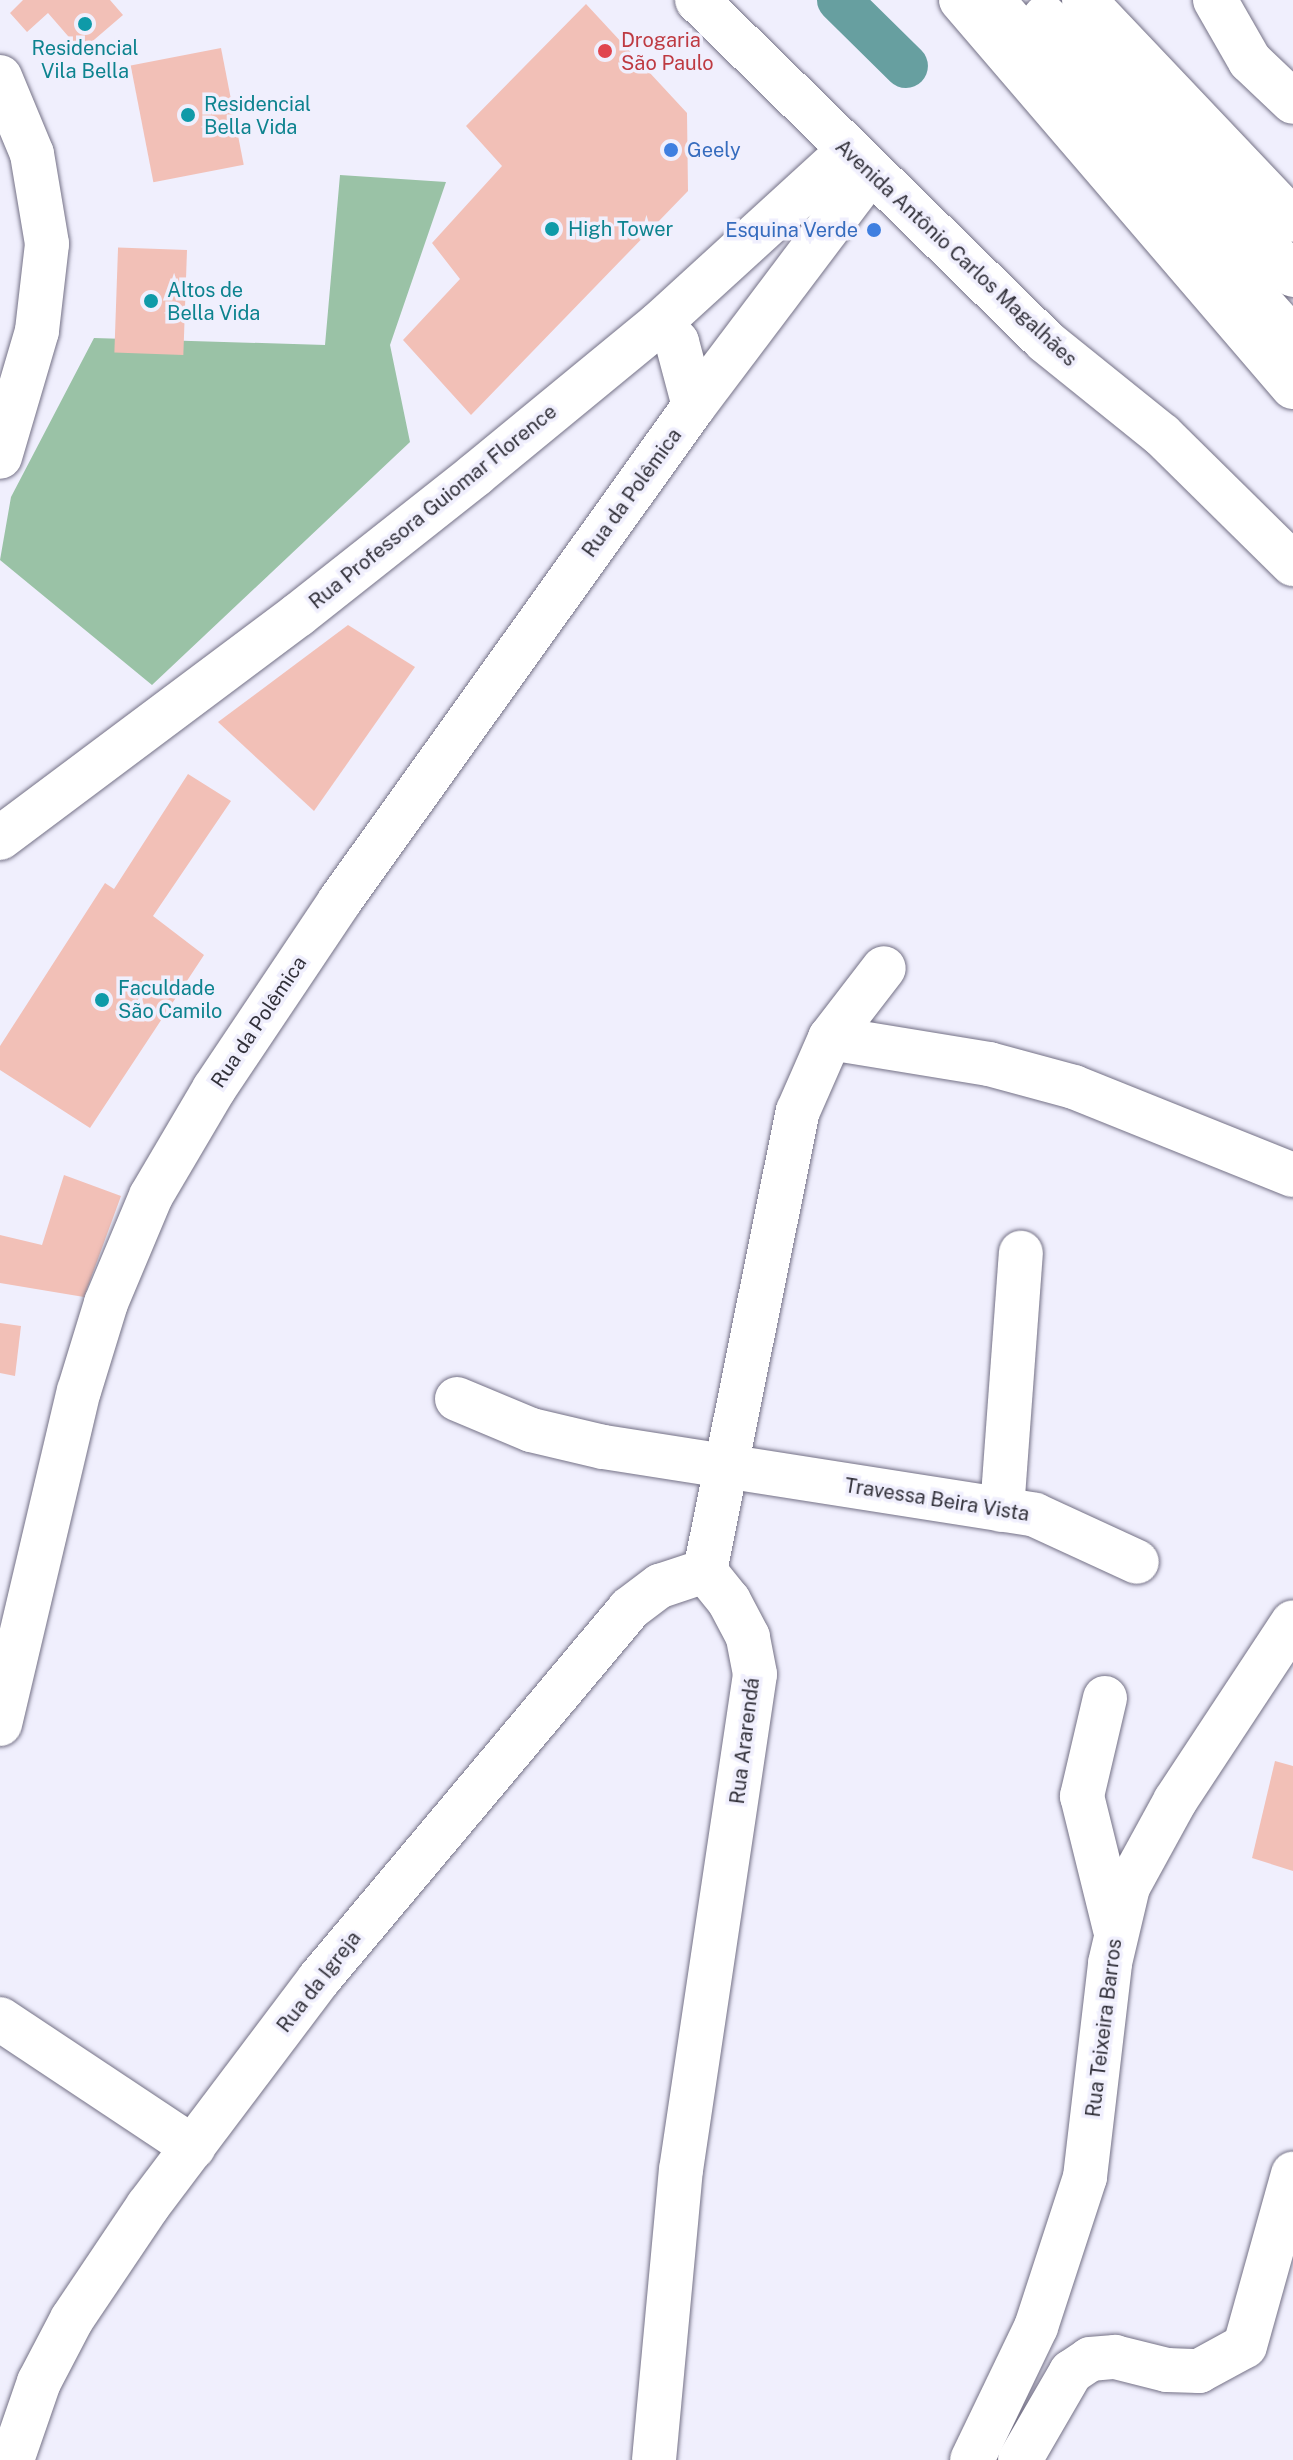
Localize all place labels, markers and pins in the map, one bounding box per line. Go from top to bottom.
marker: Residencial Vila Bella [76,15,94,33]
place label: Drogaria São Paulo [621,28,714,75]
place label: Residencial Vila Bella [31,36,139,83]
marker: Drogaria São Paulo [596,42,614,60]
place label: Residencial Bella Vida [204,92,311,139]
marker: Residencial Bella Vida [179,106,197,124]
place label: Geely [687,138,741,162]
marker: Geely [662,141,680,159]
place label: High Tower [568,217,673,241]
place label: Esquina Verde [725,218,858,242]
marker: High Tower [543,220,561,238]
marker: Esquina Verde [865,221,883,239]
place label: Altos de Bella Vida [167,278,261,325]
marker: Altos de Bella Vida [142,292,160,310]
place label: Faculdade São Camilo [118,976,223,1023]
marker: Faculdade São Camilo [93,991,111,1009]

